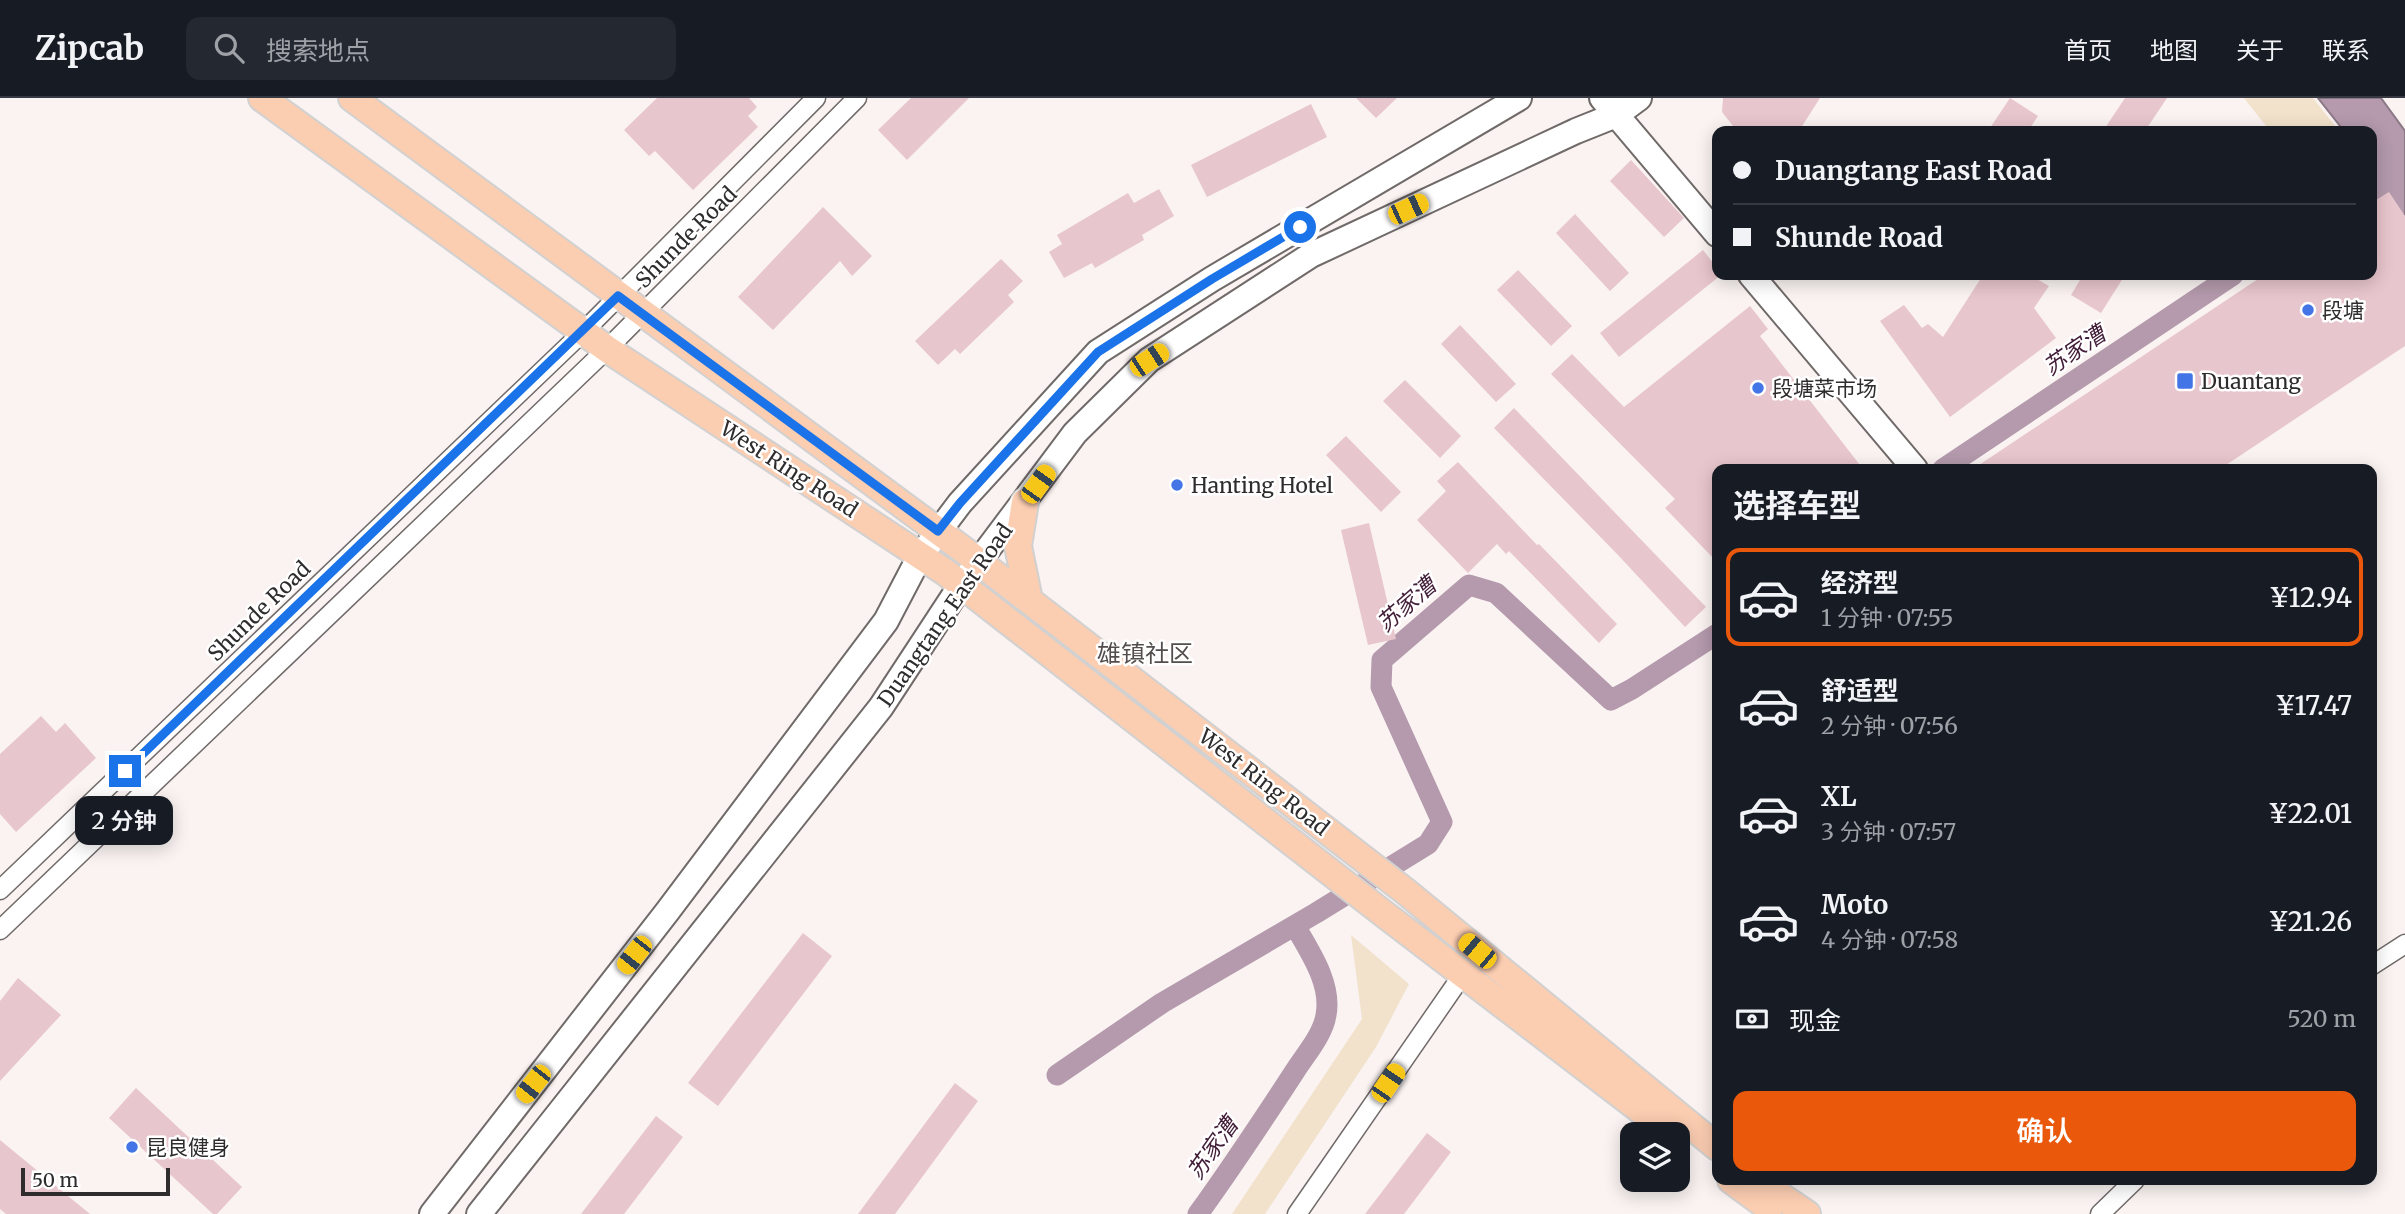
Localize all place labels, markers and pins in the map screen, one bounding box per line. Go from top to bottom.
place label: 段塘 [2322,297,2364,324]
marker: 段塘 [2300,302,2316,318]
place label: Duantang [2201,368,2301,395]
marker: Duantang [2175,371,2195,391]
place label: 段塘菜市场 [1772,375,1877,402]
marker: 段塘菜市场 [1750,380,1766,396]
place label: Hanting Hotel [1191,472,1334,499]
marker: Hanting Hotel [1169,477,1185,493]
place label: 昆良健身 [146,1134,230,1161]
marker: 昆良健身 [124,1139,140,1155]

